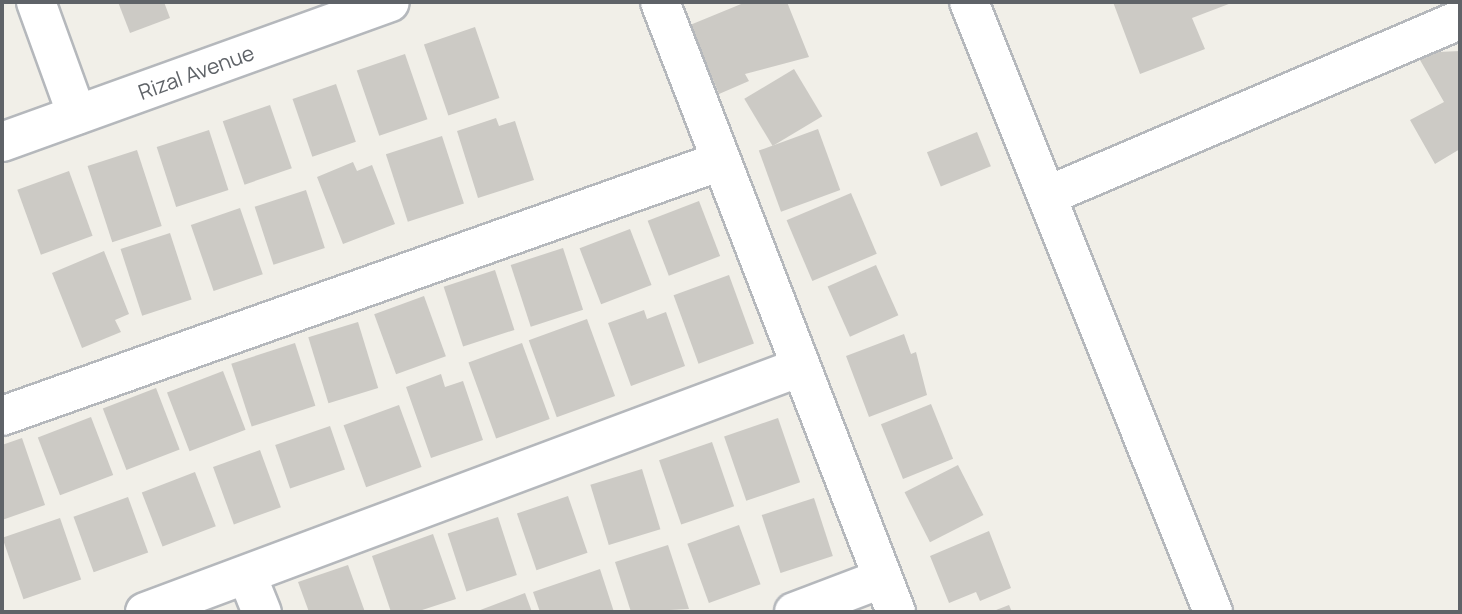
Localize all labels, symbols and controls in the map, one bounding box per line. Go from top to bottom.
street label: Rizal Avenue [135,39,257,105]

